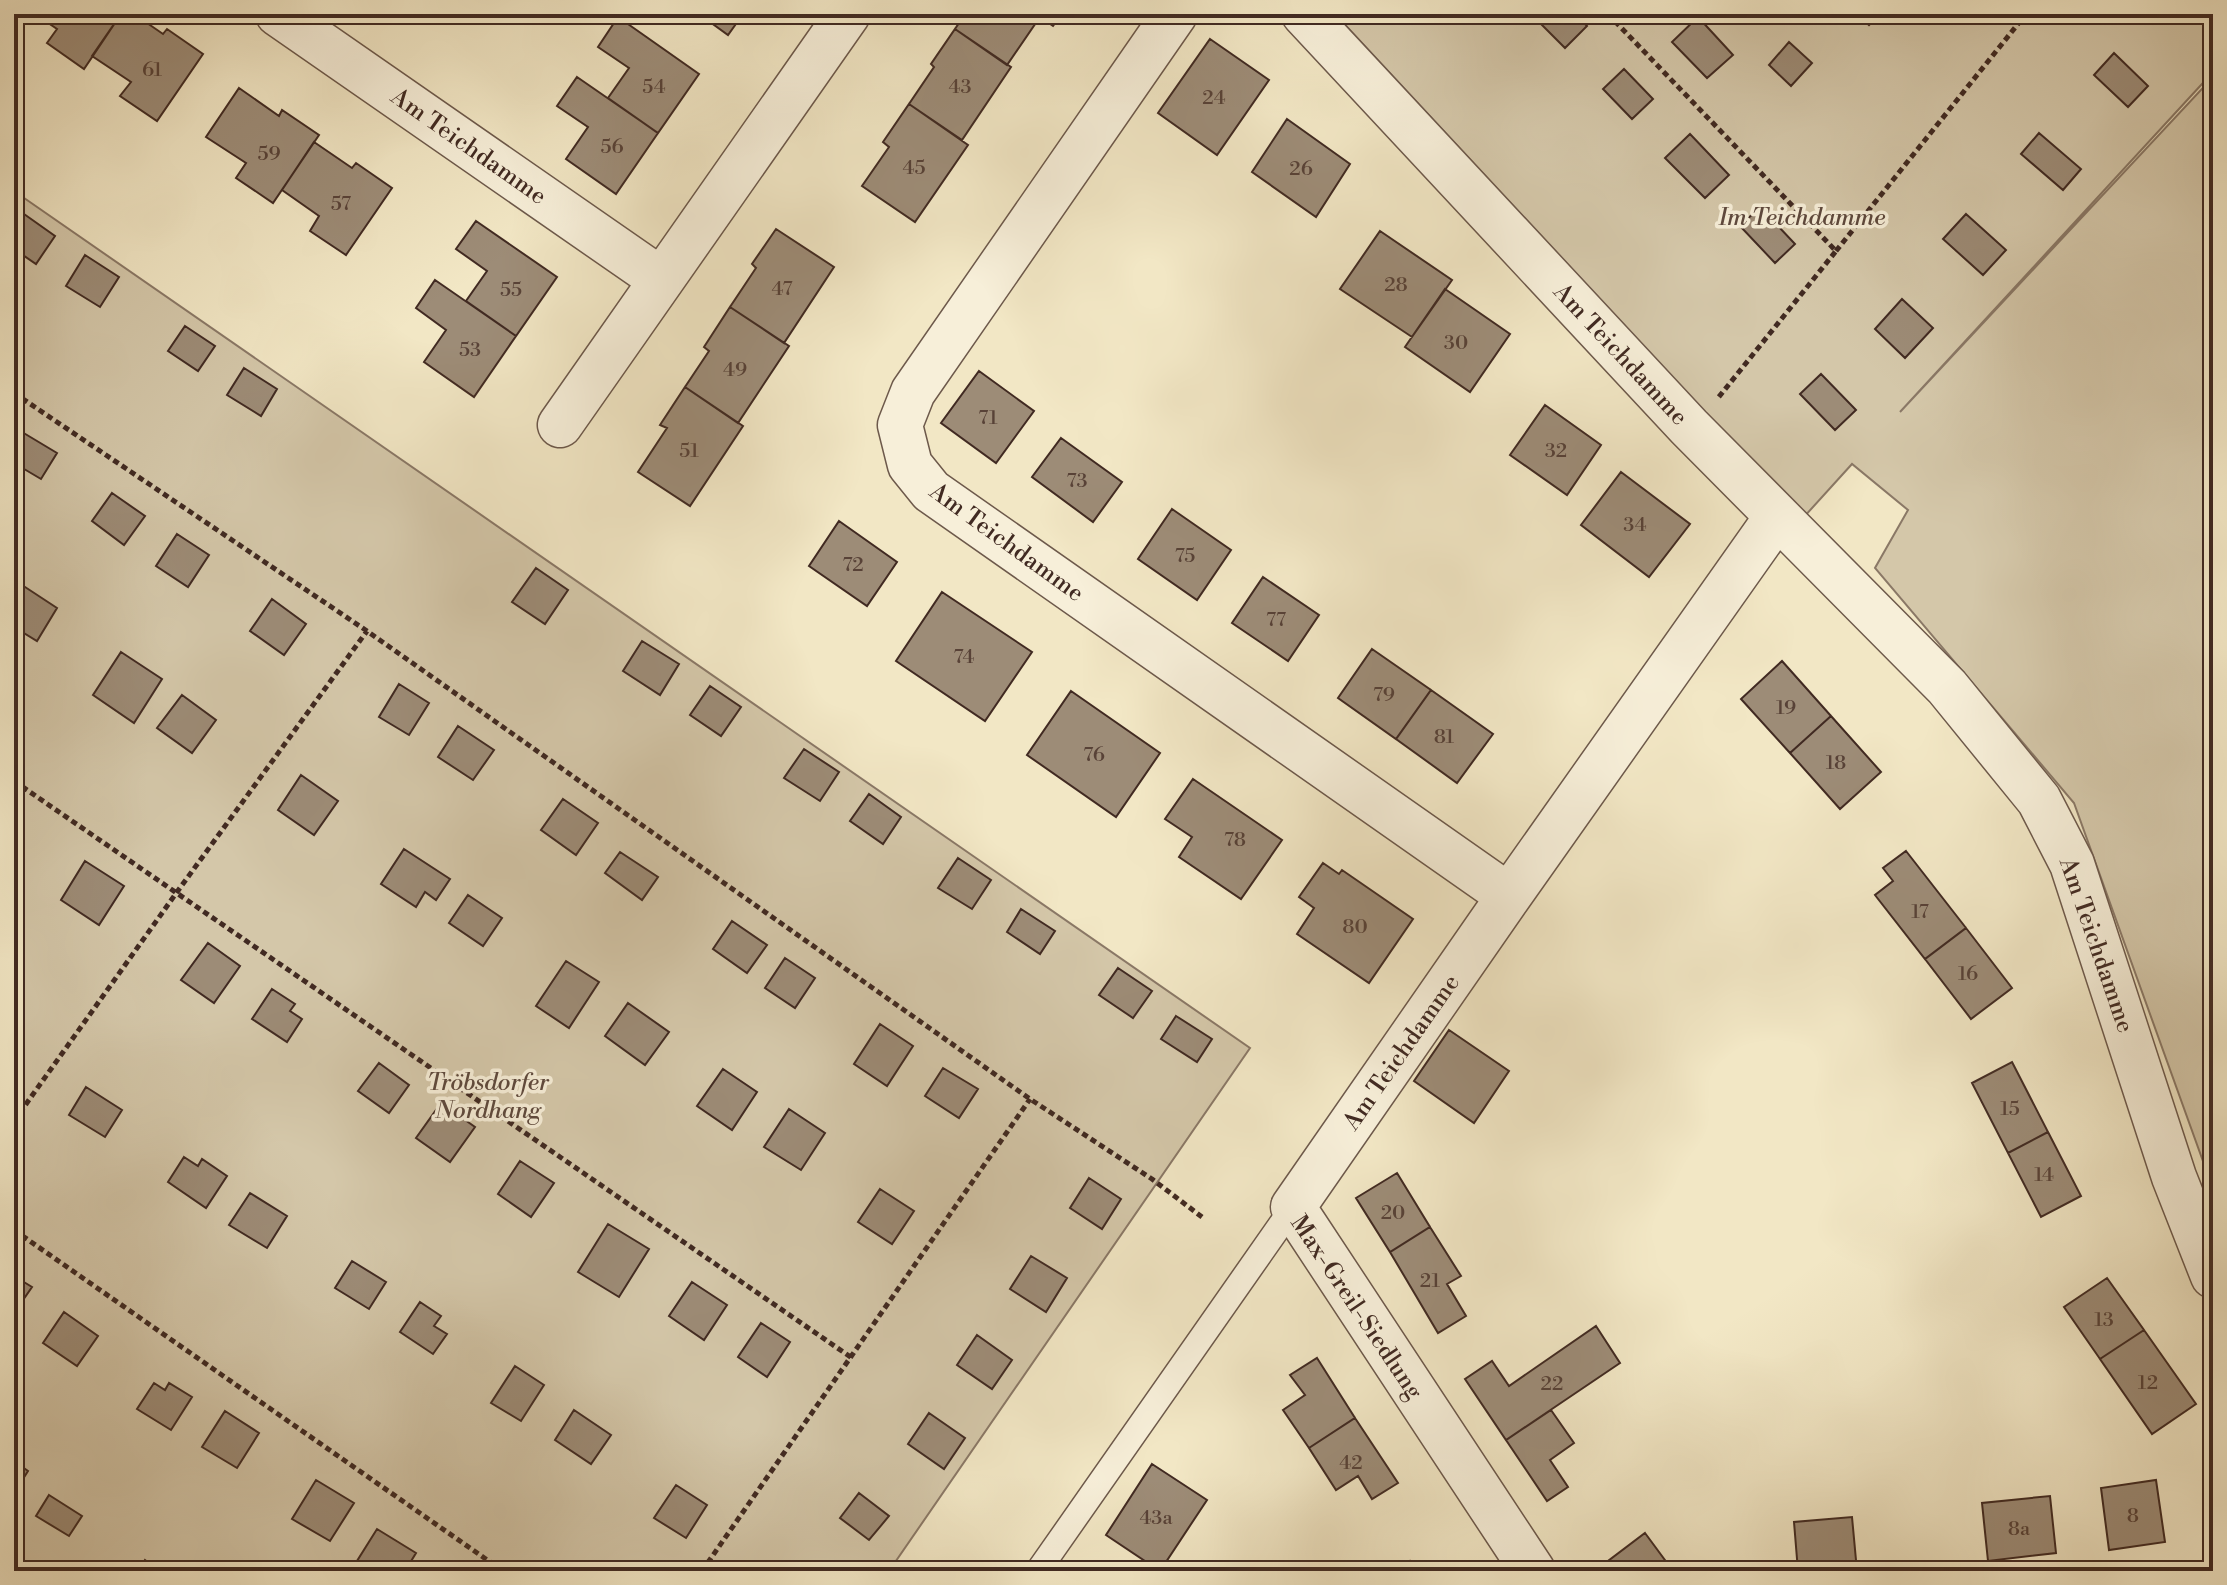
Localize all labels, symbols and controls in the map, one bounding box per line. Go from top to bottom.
house number: 61 [142,58,162,83]
house number: 54 [642,75,666,100]
house number: 43 [949,75,971,100]
street label: Am Teichdamme [384,81,552,212]
house number: 24 [1202,86,1226,111]
house number: 56 [600,135,624,160]
house number: 59 [257,142,281,167]
house number: 45 [903,156,925,181]
house number: 26 [1289,157,1313,182]
house number: 57 [331,192,351,217]
park label: Im Teichdamme [1718,203,1885,233]
house number: 28 [1384,273,1408,298]
house number: 47 [771,277,793,302]
street label: Am Teichdamme [1546,277,1694,432]
house number: 55 [500,278,522,303]
house number: 30 [1444,331,1468,356]
house number: 53 [459,338,481,363]
house number: 49 [723,358,747,383]
house number: 71 [978,406,998,431]
house number: 51 [679,439,699,464]
house number: 32 [1545,439,1567,464]
house number: 73 [1067,469,1087,494]
street label: Am Teichdamme [923,476,1089,609]
house number: 34 [1623,513,1647,538]
house number: 75 [1175,544,1195,569]
house number: 72 [842,553,864,578]
house number: 77 [1266,608,1286,633]
house number: 74 [954,645,975,670]
house number: 79 [1373,683,1395,708]
house number: 19 [1776,696,1796,721]
house number: 81 [1434,725,1455,750]
house number: 76 [1083,743,1105,768]
house number: 18 [1826,751,1846,776]
house number: 78 [1224,828,1246,853]
street label: Am Teichdamme [2052,853,2140,1037]
house number: 17 [1911,900,1929,925]
house number: 80 [1342,915,1368,940]
house number: 16 [1958,962,1978,987]
street label: Am Teichdamme [1336,969,1467,1137]
park label: Tröbsdorfer Nordhang [427,1068,550,1126]
house number: 15 [2000,1097,2020,1122]
house number: 14 [2034,1163,2054,1188]
house number: 20 [1381,1201,1405,1226]
street label: Max-Greil-Siedlung [1283,1210,1429,1406]
house number: 21 [1420,1269,1441,1294]
house number: 13 [2094,1308,2114,1333]
house number: 12 [2138,1371,2158,1396]
house number: 22 [1541,1372,1563,1397]
house number: 42 [1339,1451,1363,1476]
house number: 8 [2127,1504,2139,1529]
house number: 43a [1139,1506,1173,1531]
house number: 8a [2008,1517,2031,1542]

